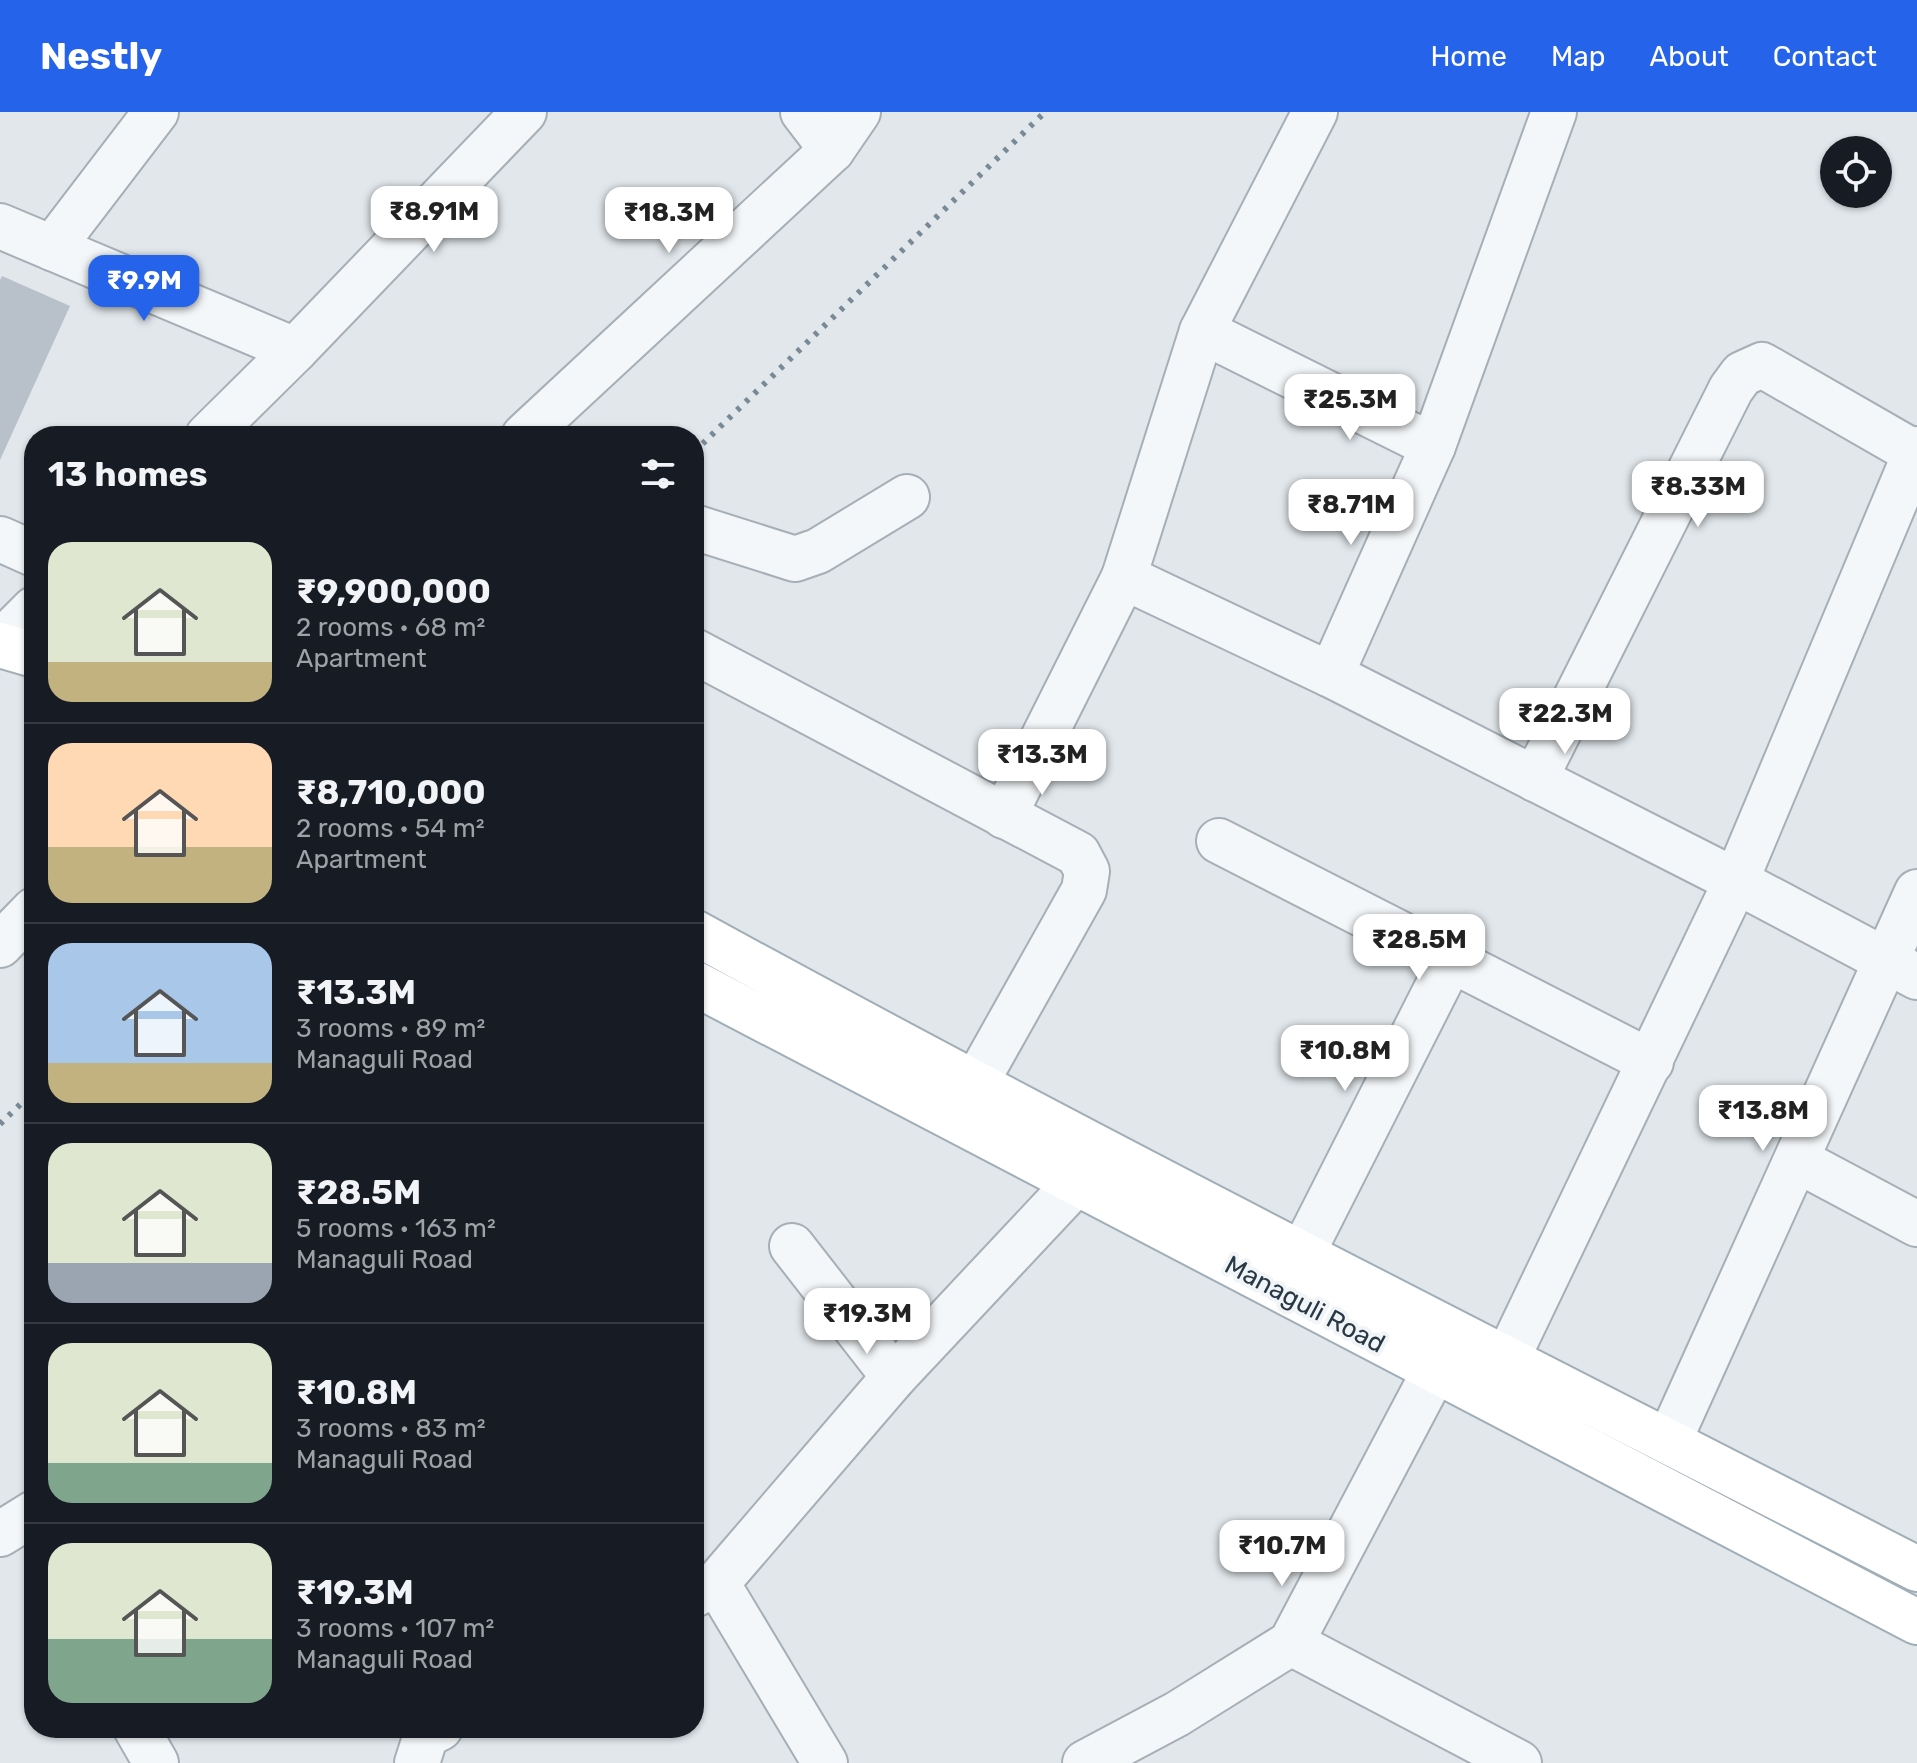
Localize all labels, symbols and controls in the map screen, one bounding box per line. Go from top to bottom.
text: Nestly [40,33,162,79]
text: Home [1430,40,1507,73]
text: Map [1551,40,1605,73]
text: About [1649,40,1729,73]
text: Contact [1773,40,1877,73]
map controls [1820,136,1892,208]
button: locate [1820,136,1892,208]
pin: ₹8.91M [369,186,499,254]
pin: ₹18.3M [604,187,734,255]
text: ₹8.91M [389,196,479,227]
text: ₹18.3M [623,197,715,228]
pin: ₹9.9M [88,255,200,323]
text: ₹9.9M [106,265,182,296]
pin: ₹25.3M [1285,374,1415,442]
text: ₹25.3M [1302,384,1398,415]
icon: filters [636,452,680,496]
text: 13 homes [48,454,208,495]
pin: ₹8.33M [1633,461,1763,529]
text: ₹8.33M [1650,471,1746,502]
pin: ₹8.71M [1286,479,1416,547]
text: ₹8.71M [1306,489,1396,520]
text: ₹9,900,000 [296,571,491,612]
icon: home [112,574,208,670]
text: 2 rooms · 68 m² [296,612,485,643]
text: Apartment [296,643,427,674]
pin: ₹22.3M [1500,688,1630,756]
text: ₹22.3M [1517,698,1613,729]
pin: ₹13.3M [977,729,1107,797]
text: ₹13.3M [996,739,1088,770]
text: ₹8,710,000 [296,772,486,813]
icon: home [112,775,208,871]
text: 2 rooms · 54 m² [296,813,485,844]
text: Apartment [296,844,427,875]
pin: ₹28.5M [1354,914,1484,982]
text: ₹28.5M [1371,924,1467,955]
text: ₹13.3M [296,972,416,1013]
icon: home [112,975,208,1071]
text: 3 rooms · 89 m² [296,1013,485,1044]
pin: ₹10.8M [1280,1025,1410,1093]
text: ₹10.8M [1299,1035,1391,1066]
text: Managuli Road [296,1044,473,1075]
pin: ₹13.8M [1698,1085,1828,1153]
text: ₹13.8M [1717,1095,1809,1126]
text: ₹28.5M [296,1172,421,1213]
icon: home [112,1175,208,1271]
text: 5 rooms · 163 m² [296,1213,496,1244]
text: Managuli Road [296,1244,473,1275]
street label: Managuli Road [1219,1249,1390,1360]
pin: ₹19.3M [802,1288,932,1356]
text: ₹19.3M [822,1298,912,1329]
text: ₹10.8M [296,1372,417,1413]
icon: home [112,1375,208,1471]
text: 3 rooms · 83 m² [296,1413,486,1444]
text: Managuli Road [296,1444,473,1475]
pin: ₹10.7M [1217,1520,1347,1588]
text: ₹10.7M [1237,1530,1327,1561]
text: ₹19.3M [296,1572,414,1613]
icon: home [112,1575,208,1671]
text: 3 rooms · 107 m² [296,1613,495,1644]
text: Managuli Road [296,1644,473,1675]

